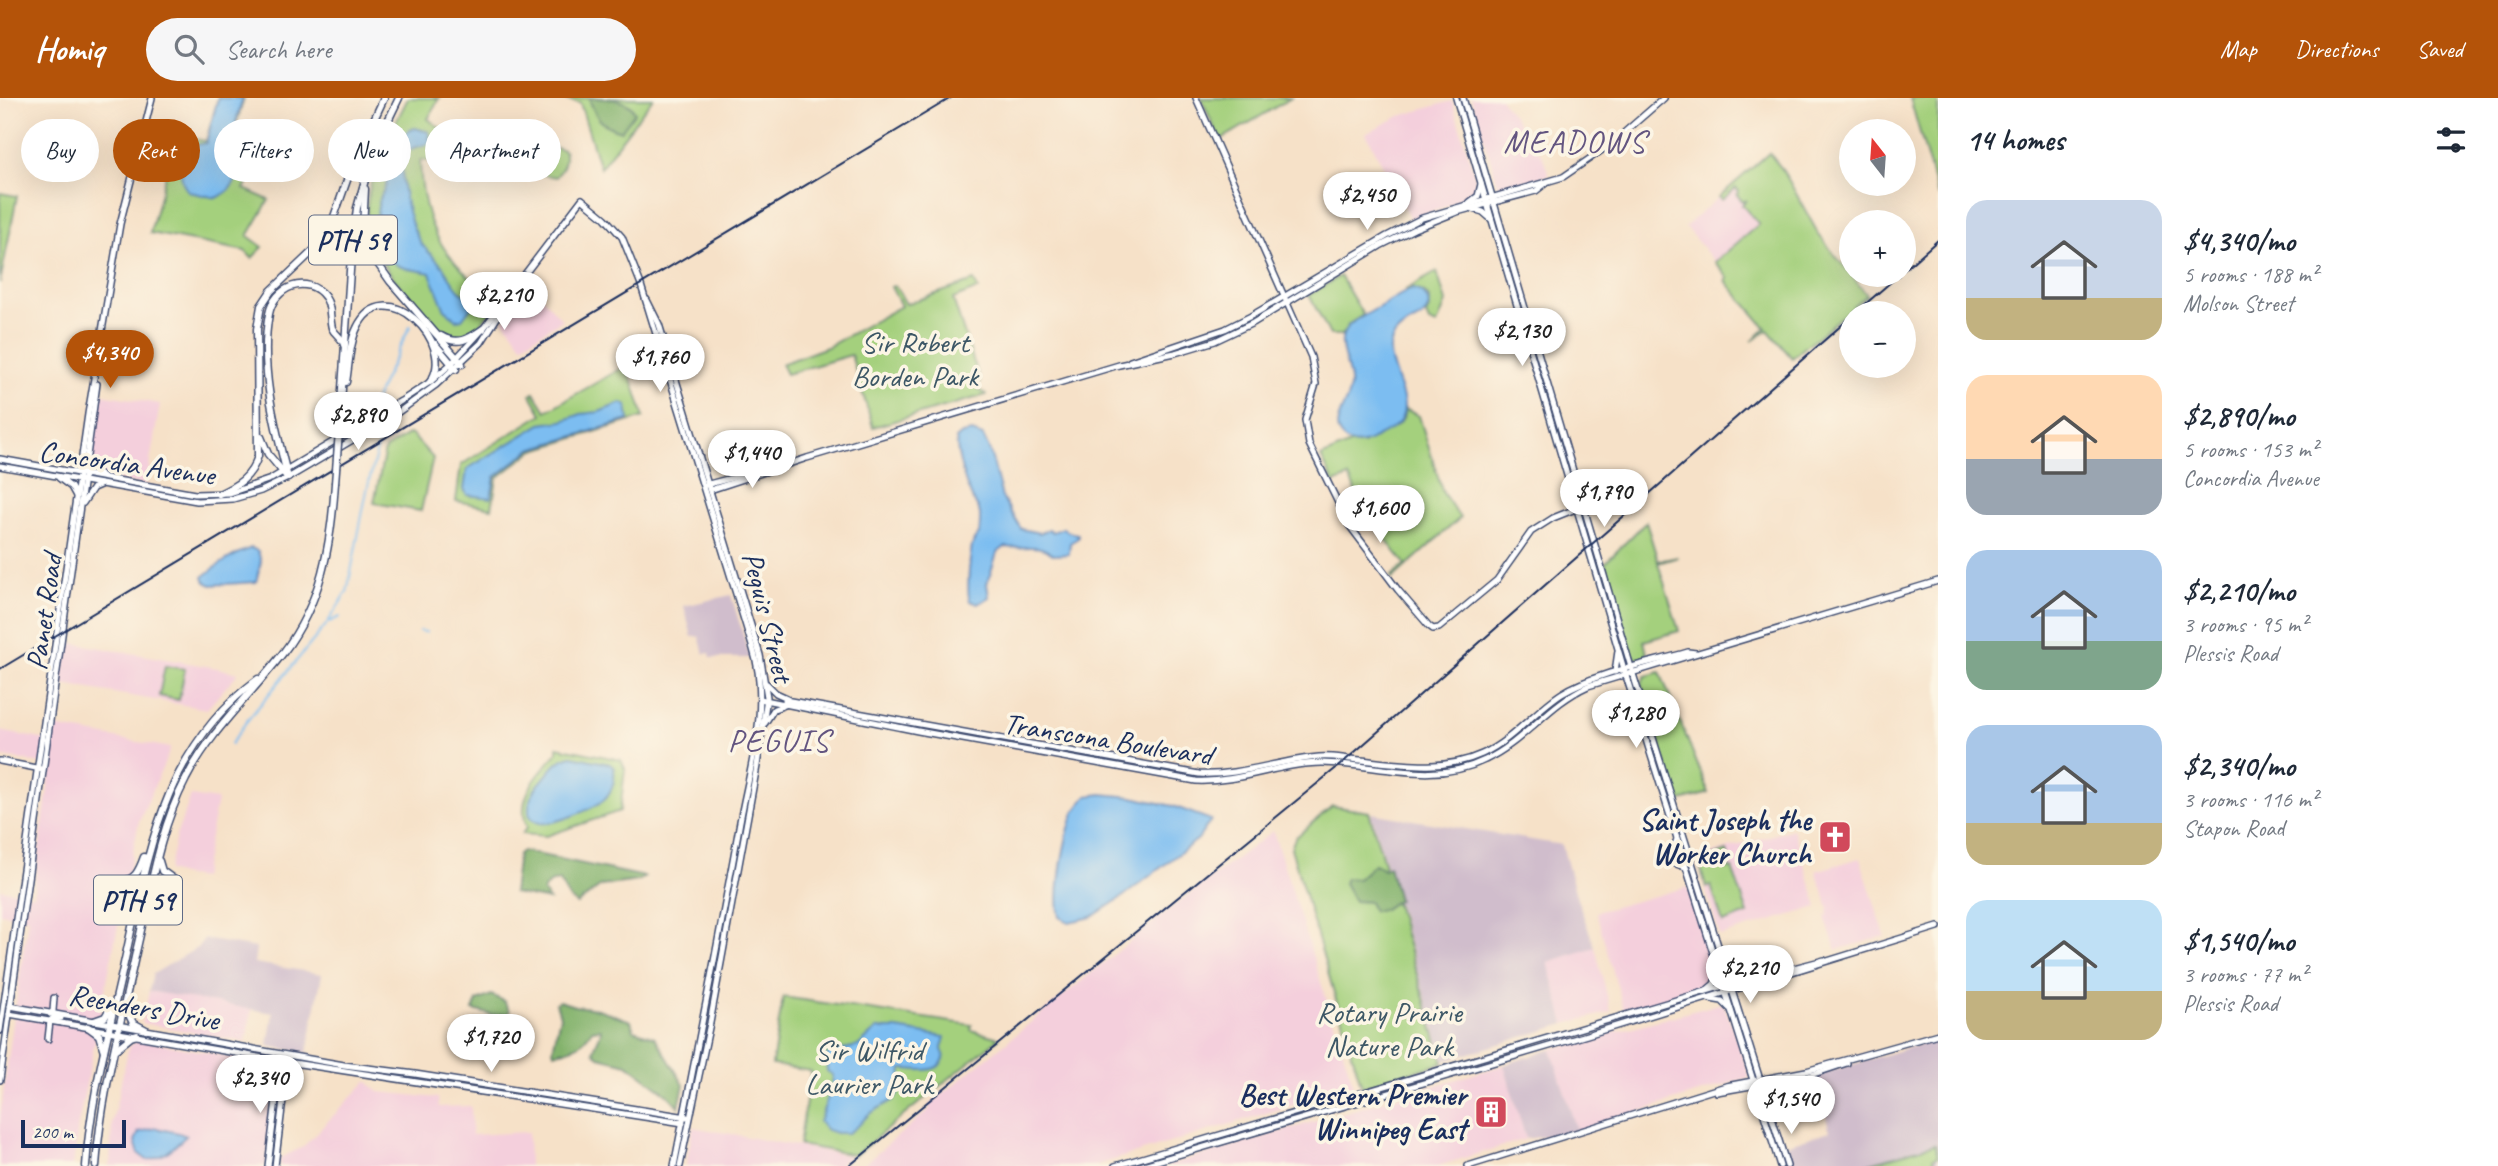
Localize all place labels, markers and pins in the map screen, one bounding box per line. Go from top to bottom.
pin: $2,450 [1310,172,1424,232]
pin: $2,210 [447,272,561,332]
pin: $2,130 [1465,308,1579,368]
pin: $4,340 [53,330,167,390]
pin: $1,760 [603,334,717,394]
pin: $2,890 [301,392,415,452]
pin: $1,440 [695,430,809,490]
pin: $1,790 [1547,470,1661,529]
pin: $1,600 [1323,486,1437,545]
pin: $1,280 [1579,690,1693,750]
place label: Saint Joseph the Worker Church [1639,801,1813,873]
church icon: Saint Joseph the Worker Church [1816,818,1854,856]
pin: $2,210 [1693,946,1807,1005]
pin: $1,720 [434,1014,548,1074]
pin: $2,340 [203,1056,317,1115]
place label: Best Western Premier Winnipeg East [1239,1076,1471,1148]
pin: $1,540 [1734,1076,1848,1136]
building icon: Best Western Premier Winnipeg East [1472,1093,1510,1131]

